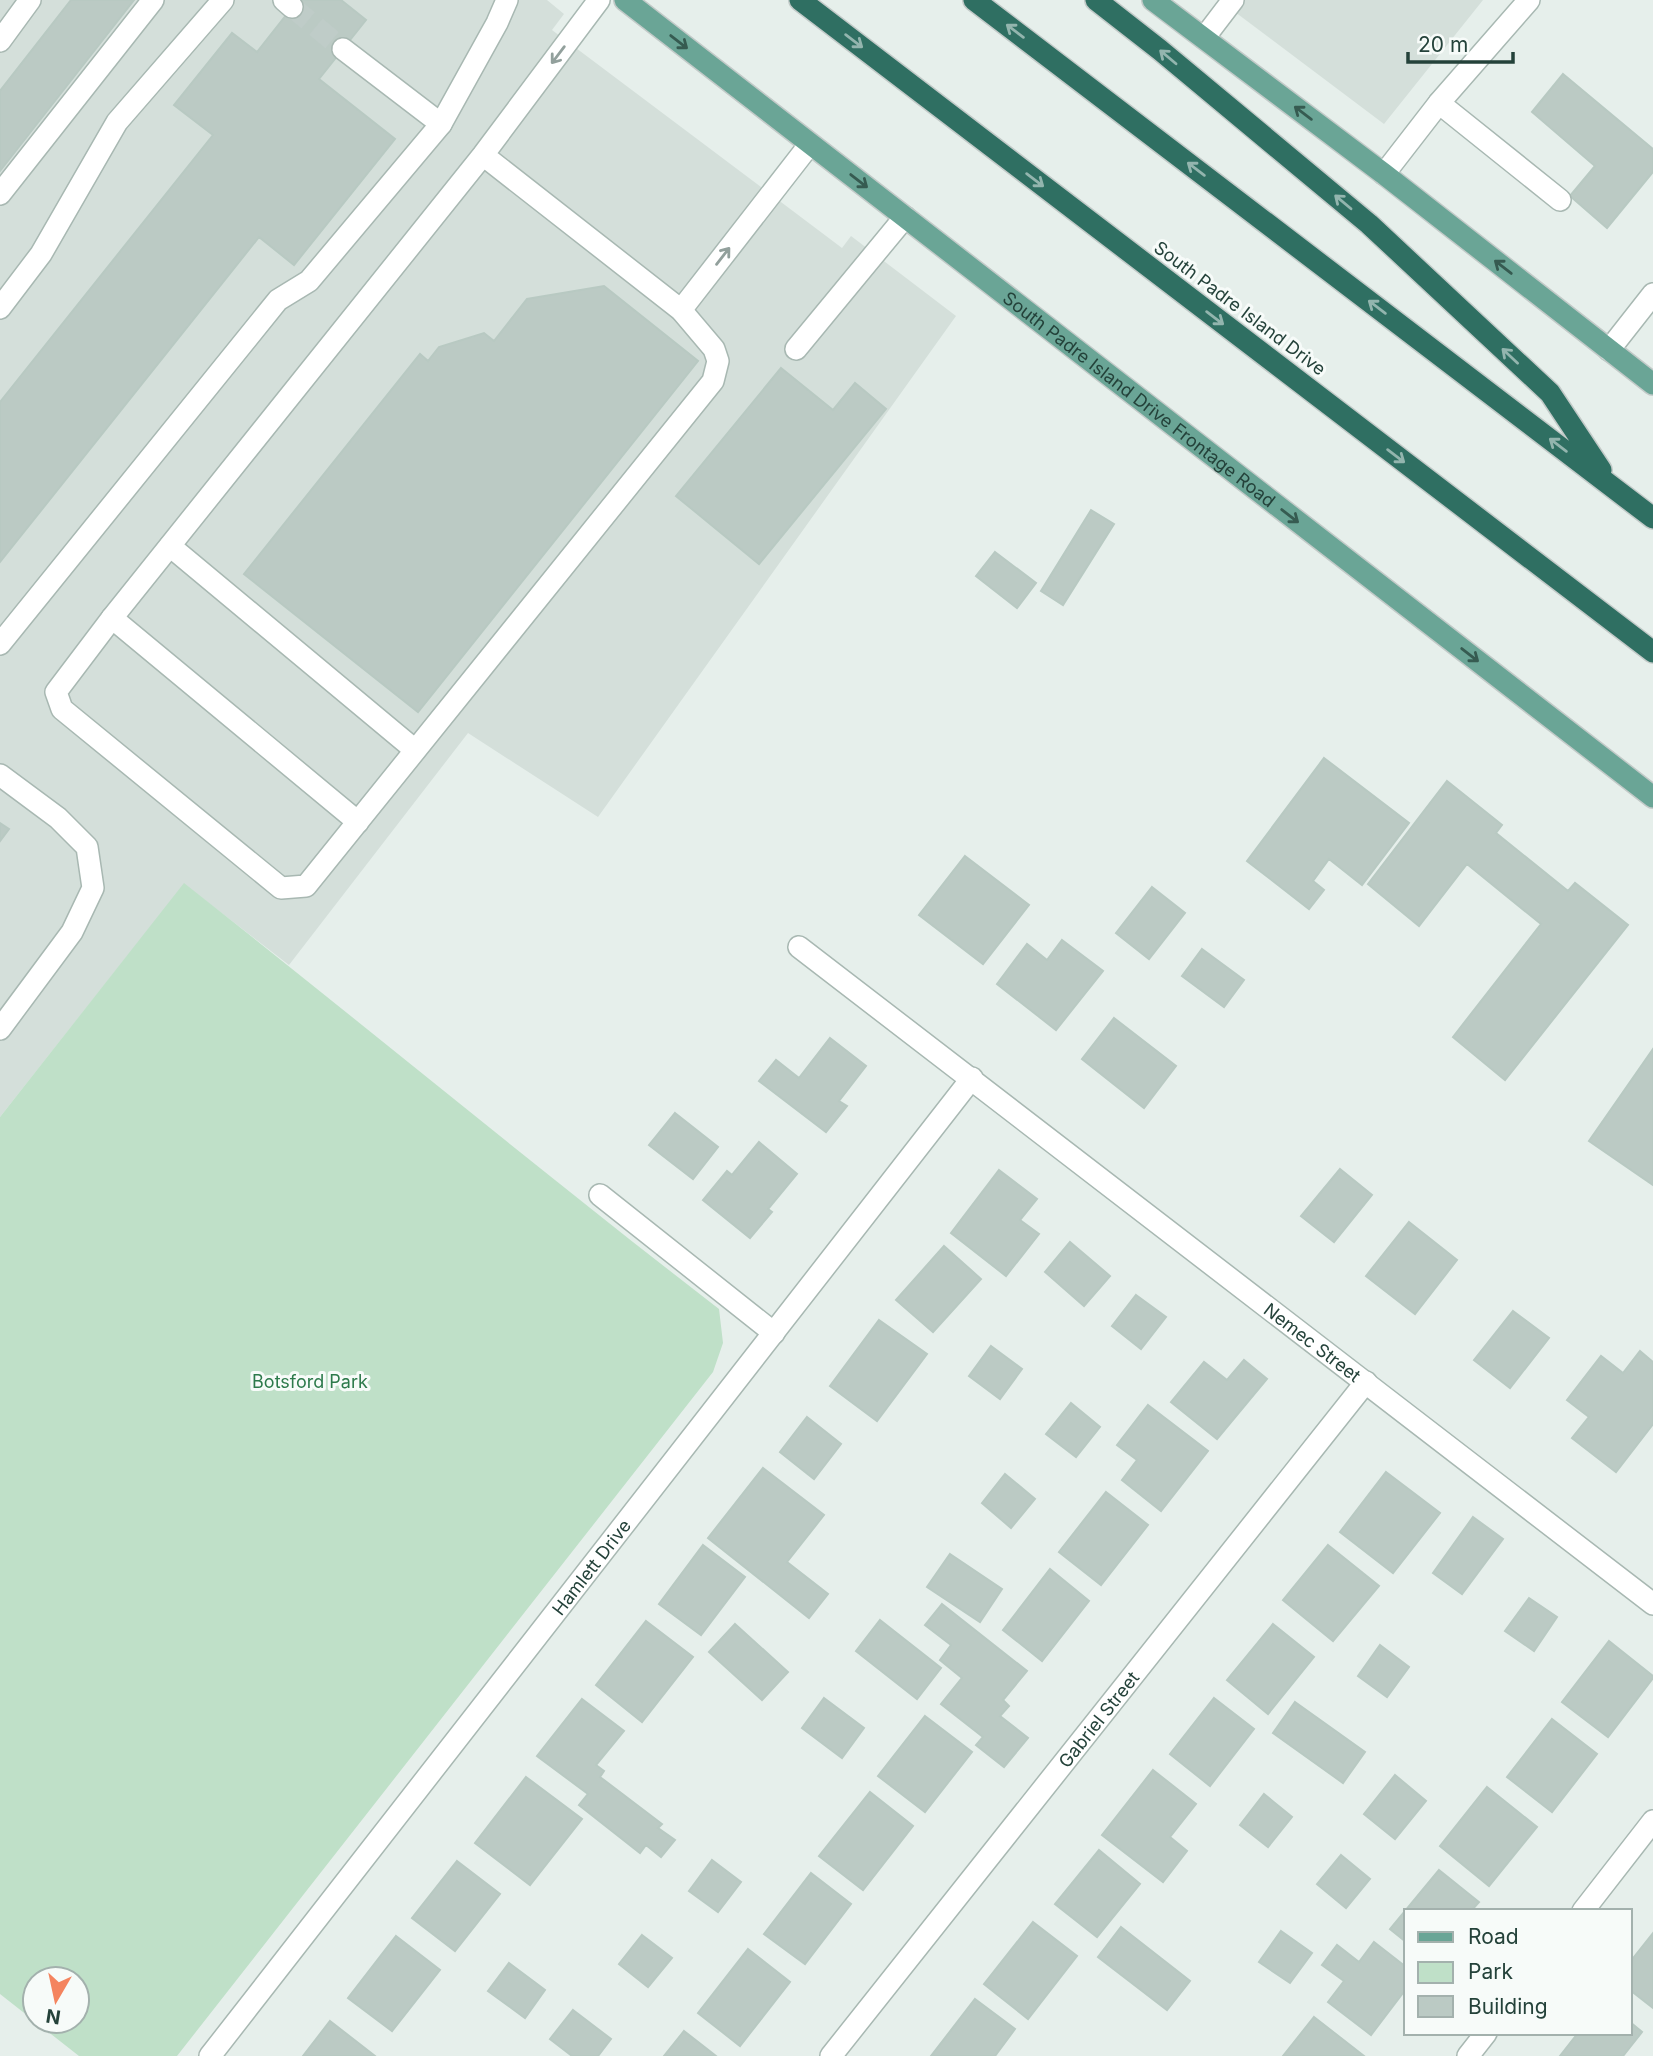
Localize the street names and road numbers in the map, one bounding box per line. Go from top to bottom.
street label: South Padre Island Drive [1150,237,1330,379]
street label: South Padre Island Drive Frontage Road [999,287,1280,511]
street label: Nemec Street [1260,1298,1365,1386]
street label: Hamlett Drive [547,1515,635,1619]
street label: Gabriel Street [1054,1667,1143,1771]

